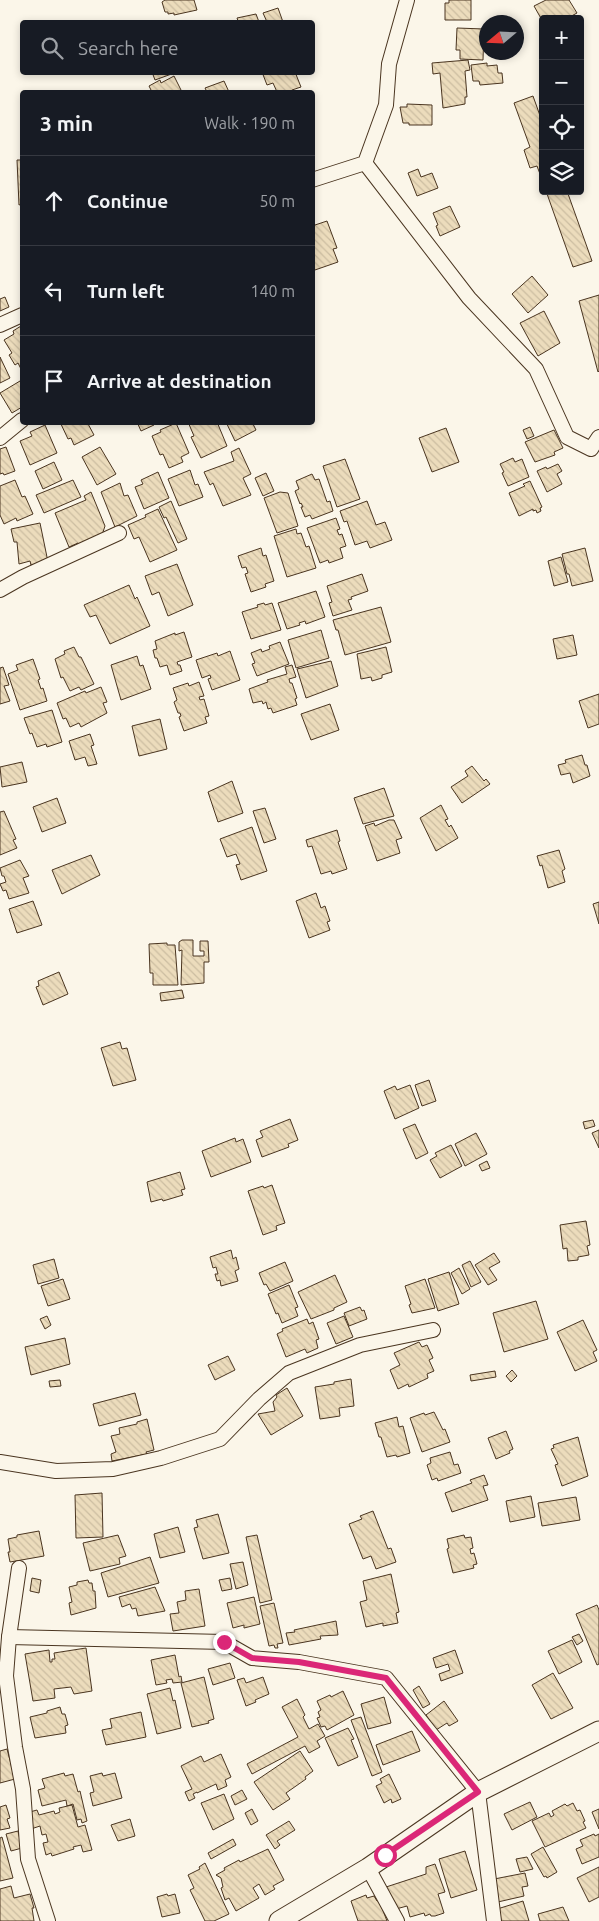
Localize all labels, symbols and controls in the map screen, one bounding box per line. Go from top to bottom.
north arrow [479,15,524,60]
map controls [539,15,584,195]
button: + [539,15,584,60]
search box [20,20,315,75]
icon: search [38,34,66,62]
text: Search here [78,37,178,59]
button: − [539,60,584,105]
button: locate [539,105,584,150]
text: 3 min [40,111,93,135]
text: Walk · 190 m [204,114,295,132]
button: layers [539,150,584,195]
icon: ahead [40,187,68,215]
text: Continue [87,190,168,212]
text: 50 m [259,192,295,210]
icon: left [40,277,68,305]
text: Turn left [87,280,165,302]
text: 140 m [250,282,295,300]
icon: arrive [40,367,68,395]
text: Arrive at destination [87,370,272,392]
route end [213,1631,236,1654]
route start [374,1844,397,1867]

